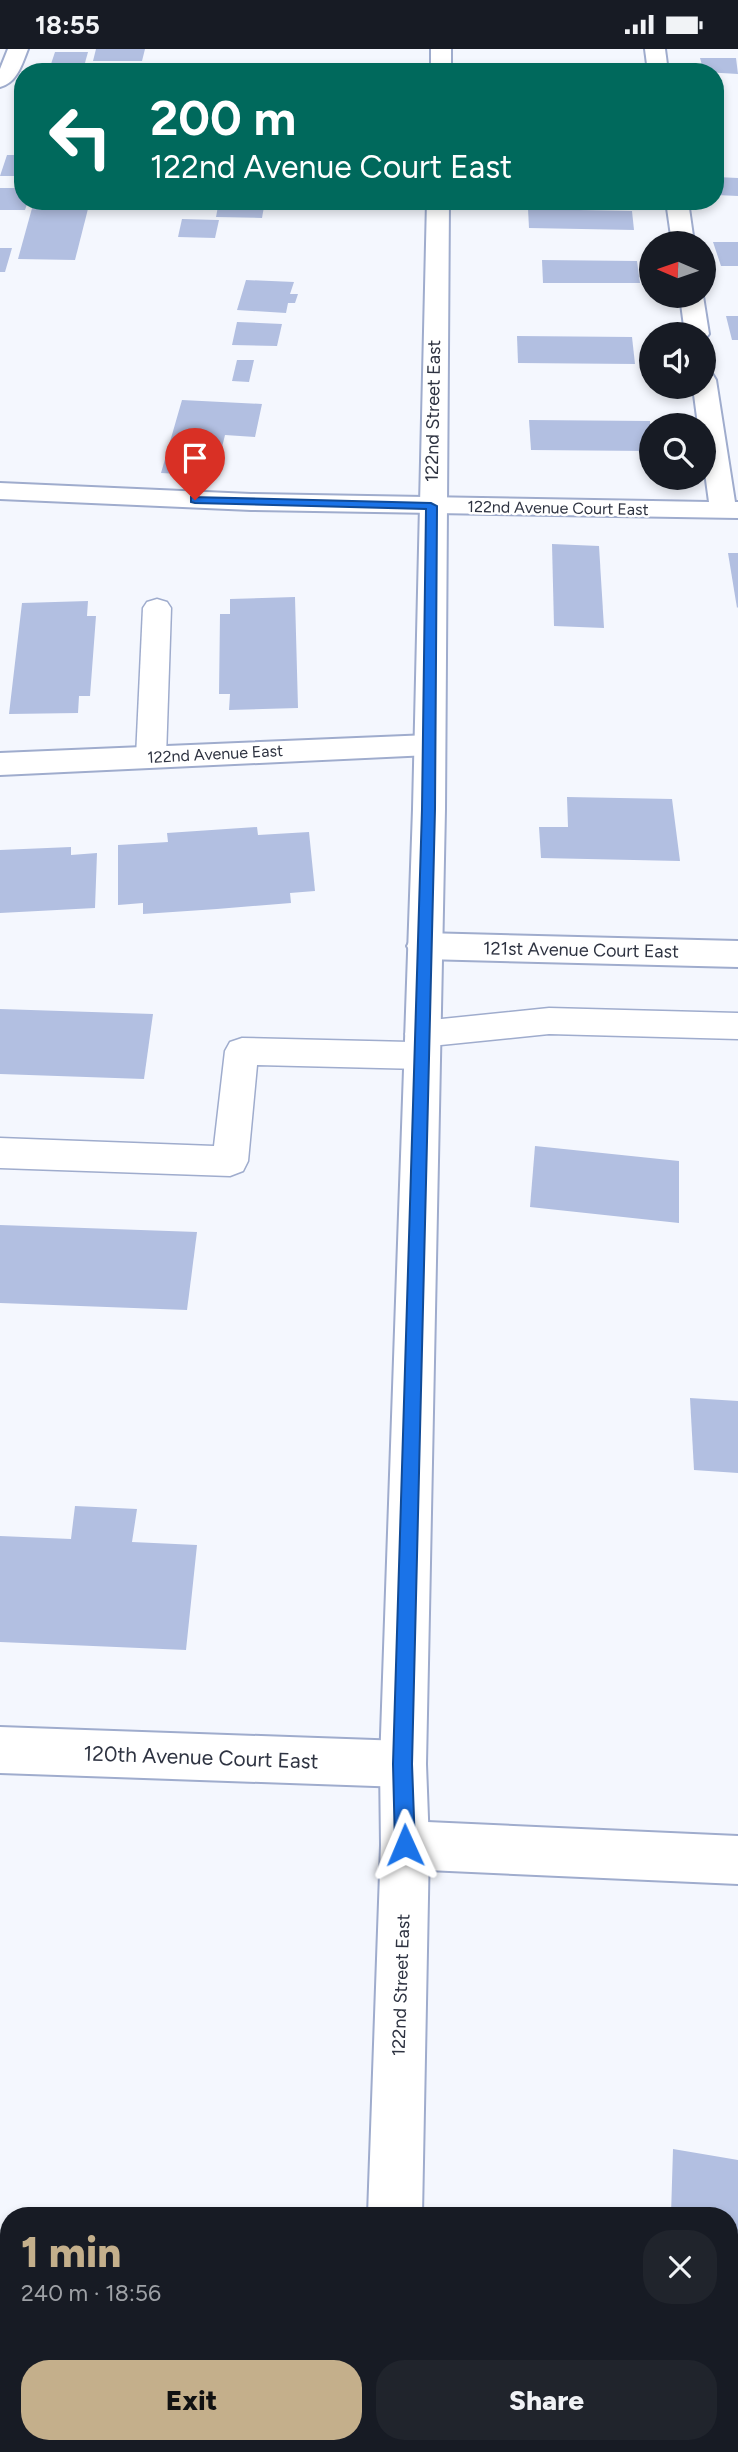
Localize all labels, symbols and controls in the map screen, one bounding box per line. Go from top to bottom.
text: 18:55 [35,9,100,41]
text: 200 m [150,88,296,147]
icon: left [35,91,126,182]
text: 122nd Avenue Court East [150,148,512,186]
north arrow [639,231,716,308]
map controls [639,231,716,490]
button: sound [639,322,716,399]
street label: 122nd Street East [421,339,445,482]
button: search [639,413,716,490]
pin [165,428,225,500]
icon: arrive [176,439,214,477]
street label: 122nd Avenue Court East [467,497,649,519]
street label: 122nd Avenue East [147,741,283,767]
street label: 121st Avenue Court East [483,937,679,963]
street label: 120th Avenue Court East [83,1740,319,1774]
position arrow [368,1808,442,1882]
street label: 122nd Street East [388,1913,414,2057]
text: 1 min [21,2227,121,2278]
button: close [643,2230,717,2304]
text: 240 m · 18:56 [21,2279,161,2307]
button: Exit [21,2360,362,2440]
button: Share [376,2360,717,2440]

